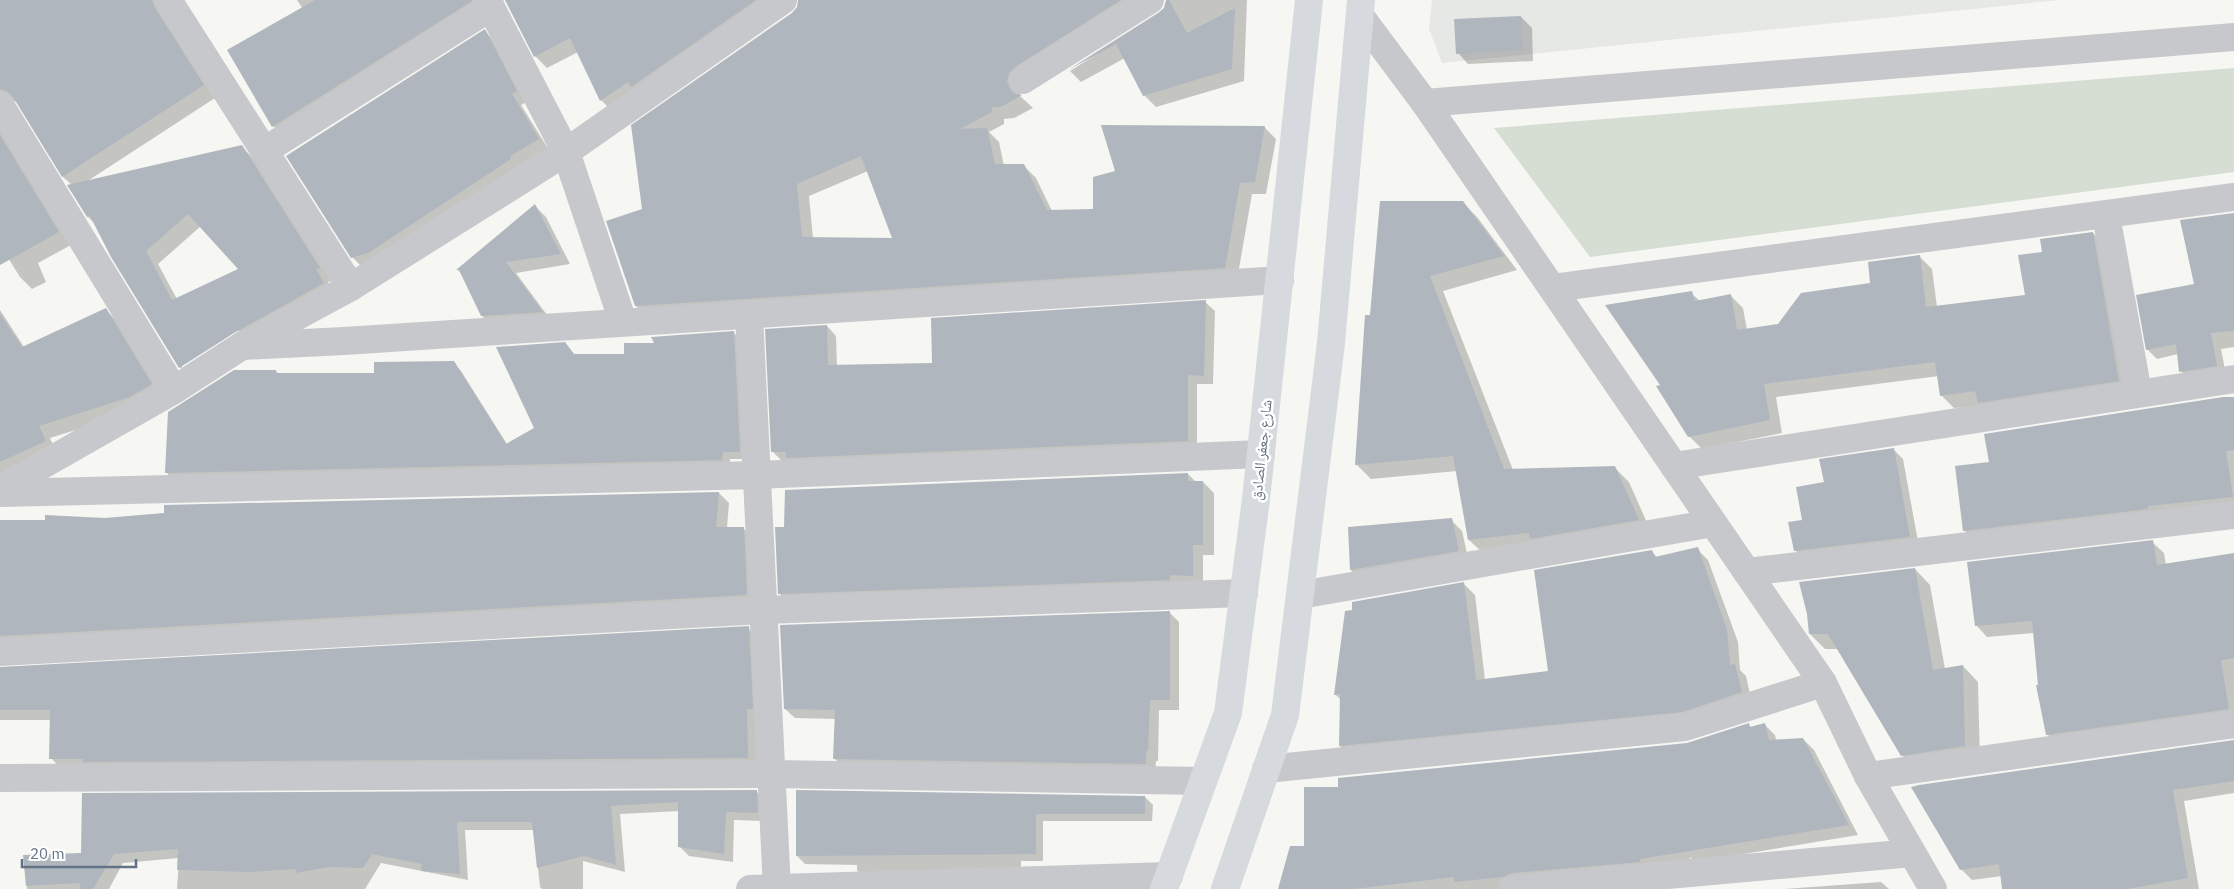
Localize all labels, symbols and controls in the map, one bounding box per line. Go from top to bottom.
street label: شارع جعفر الصادق [1246,398,1277,501]
scale bar [22,836,136,868]
text: 20 m [30,844,65,863]

